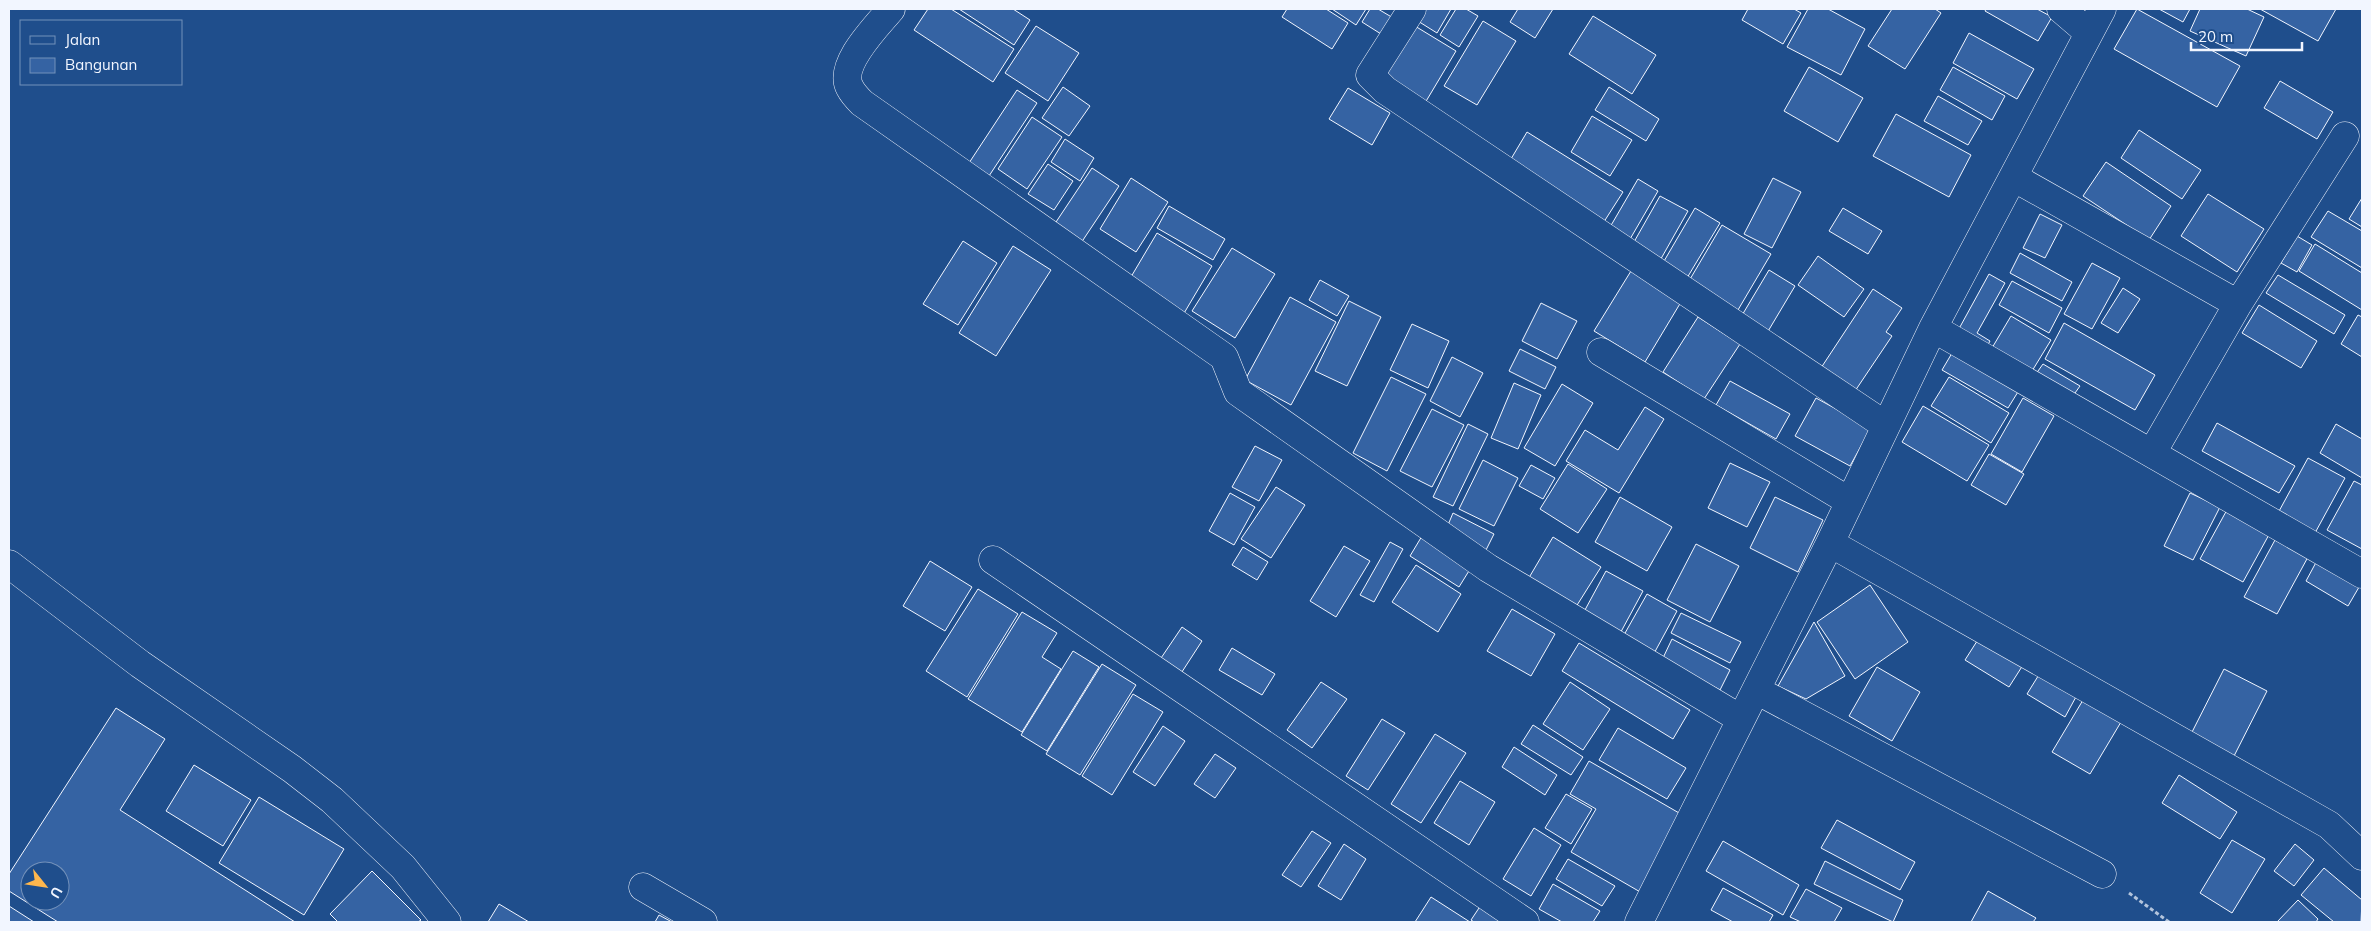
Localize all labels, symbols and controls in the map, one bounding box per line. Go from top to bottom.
legend [20,20,182,85]
scale bar [2191,20,2302,52]
text: 20 m [2198,27,2233,46]
text: Jalan [65,30,100,49]
text: Bangunan [65,55,137,74]
north arrow [20,861,70,911]
text: U [46,884,67,901]

